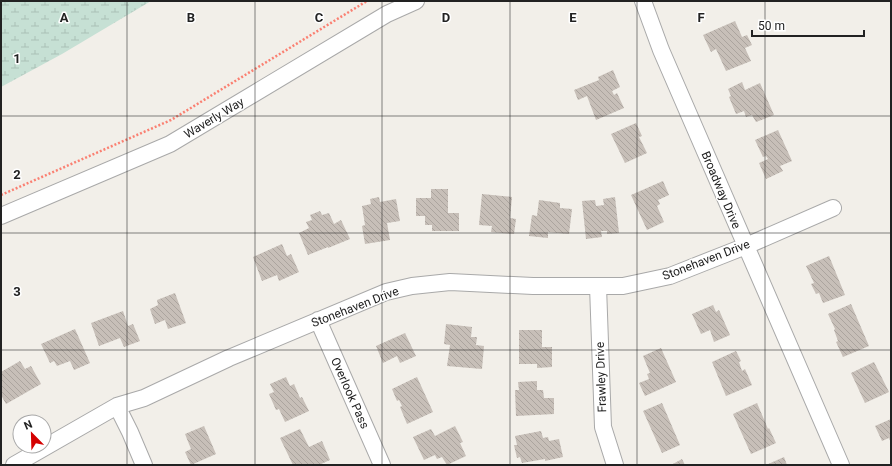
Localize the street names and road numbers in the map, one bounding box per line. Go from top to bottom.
street label: Waverly Way [182,95,247,141]
street label: Broadway Drive [698,149,744,231]
street label: Stonehaven Drive [660,237,752,283]
street label: Stonehaven Drive [309,284,401,330]
street label: Frawley Drive [593,341,609,413]
street label: Overlook Pass [328,355,372,431]

